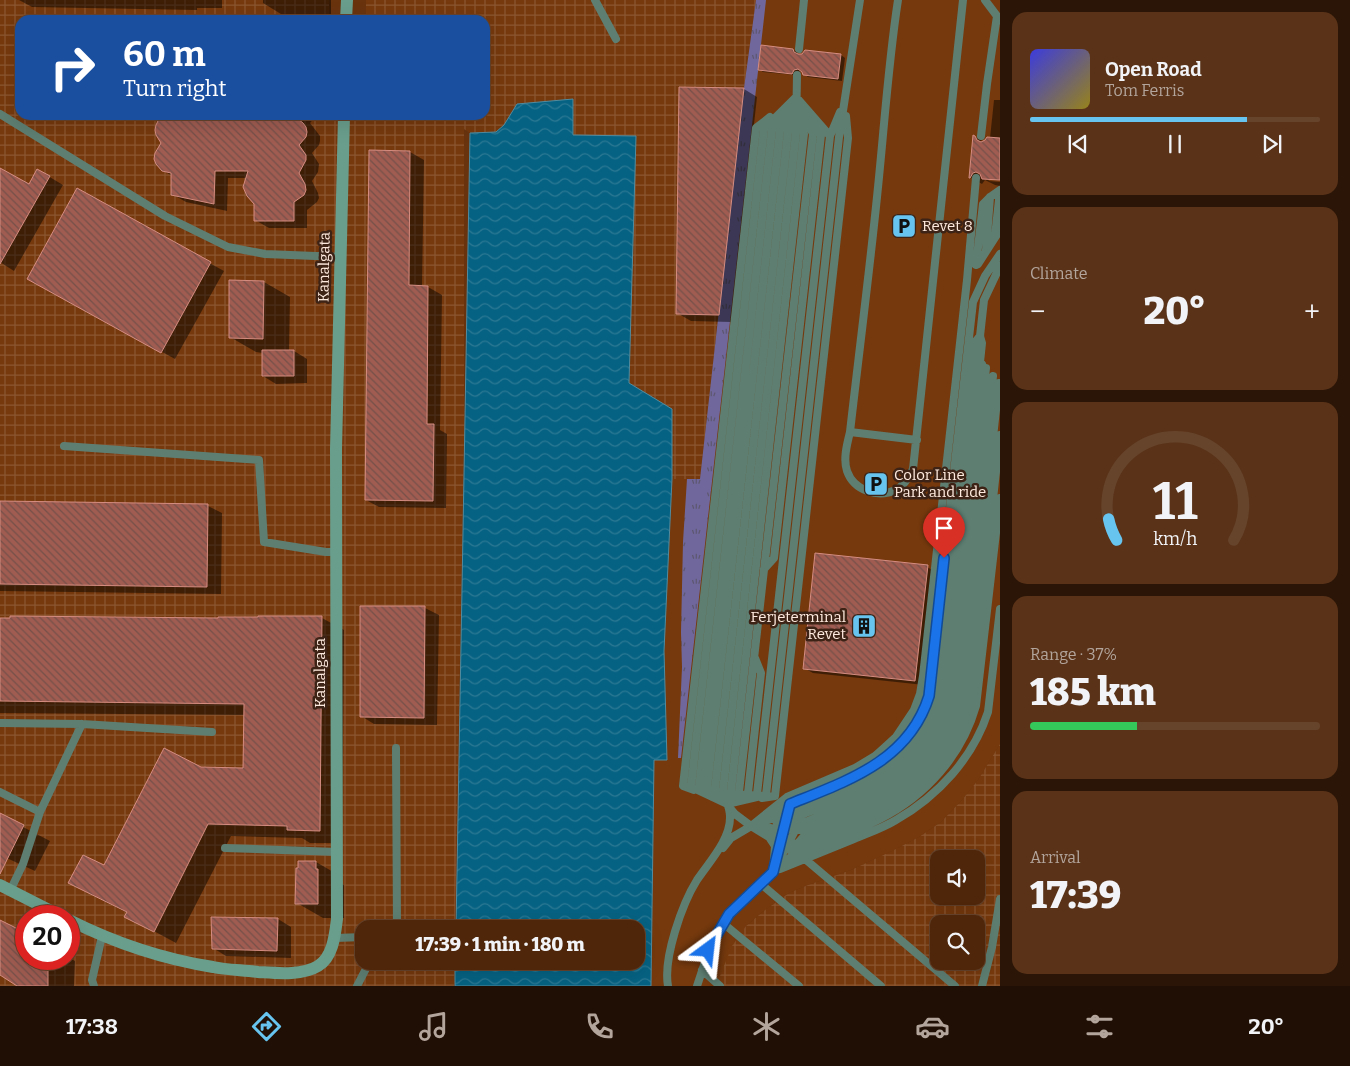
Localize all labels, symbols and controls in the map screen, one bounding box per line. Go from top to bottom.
text: 60 m [123,33,206,75]
icon: right [40,35,105,100]
text: Open Road [1105,58,1202,81]
text: Turn right [123,75,226,102]
text: Tom Ferris [1105,81,1184,100]
icon: previous [1064,130,1092,158]
icon: pause [1161,130,1189,158]
icon: next [1258,130,1286,158]
parking icon: Revet 8 [891,213,917,239]
place label: Revet 8 [922,217,973,235]
street label: Kanalgata [314,232,334,302]
text: Climate [1030,264,1088,283]
text: 20° [1144,288,1206,334]
text: − [1030,295,1045,328]
text: + [1304,295,1320,328]
place label: Color Line Park and ride [894,466,986,501]
text: 11 [1153,470,1198,533]
parking icon: Color Line Park and ride [863,471,889,497]
pin [923,507,965,558]
icon: arrive [930,514,958,542]
text: km/h [1153,528,1197,550]
place label: Ferjeterminal Revet [750,608,847,643]
building icon: Ferjeterminal Revet [851,613,877,639]
street label: Kanalgata [311,638,329,708]
text: Range · 37% [1030,645,1117,664]
text: 185 km [1030,669,1156,715]
text: Arrival [1030,848,1081,867]
map controls [930,850,985,970]
button: sound [930,850,985,905]
text: 17:39 [1030,872,1121,918]
speed limit sign: 20 [15,905,80,970]
button: search [930,915,985,970]
position arrow [681,923,733,975]
text: 17:39 · 1 min · 180 m [415,933,585,956]
icon: directions [249,1009,284,1044]
icon: music [416,1009,451,1044]
icon: phone [582,1009,617,1044]
icon: climate [749,1009,784,1044]
icon: car [915,1009,950,1044]
icon: filters [1082,1009,1117,1044]
text: 17:38 [66,1013,118,1040]
text: 20° [1248,1013,1284,1040]

